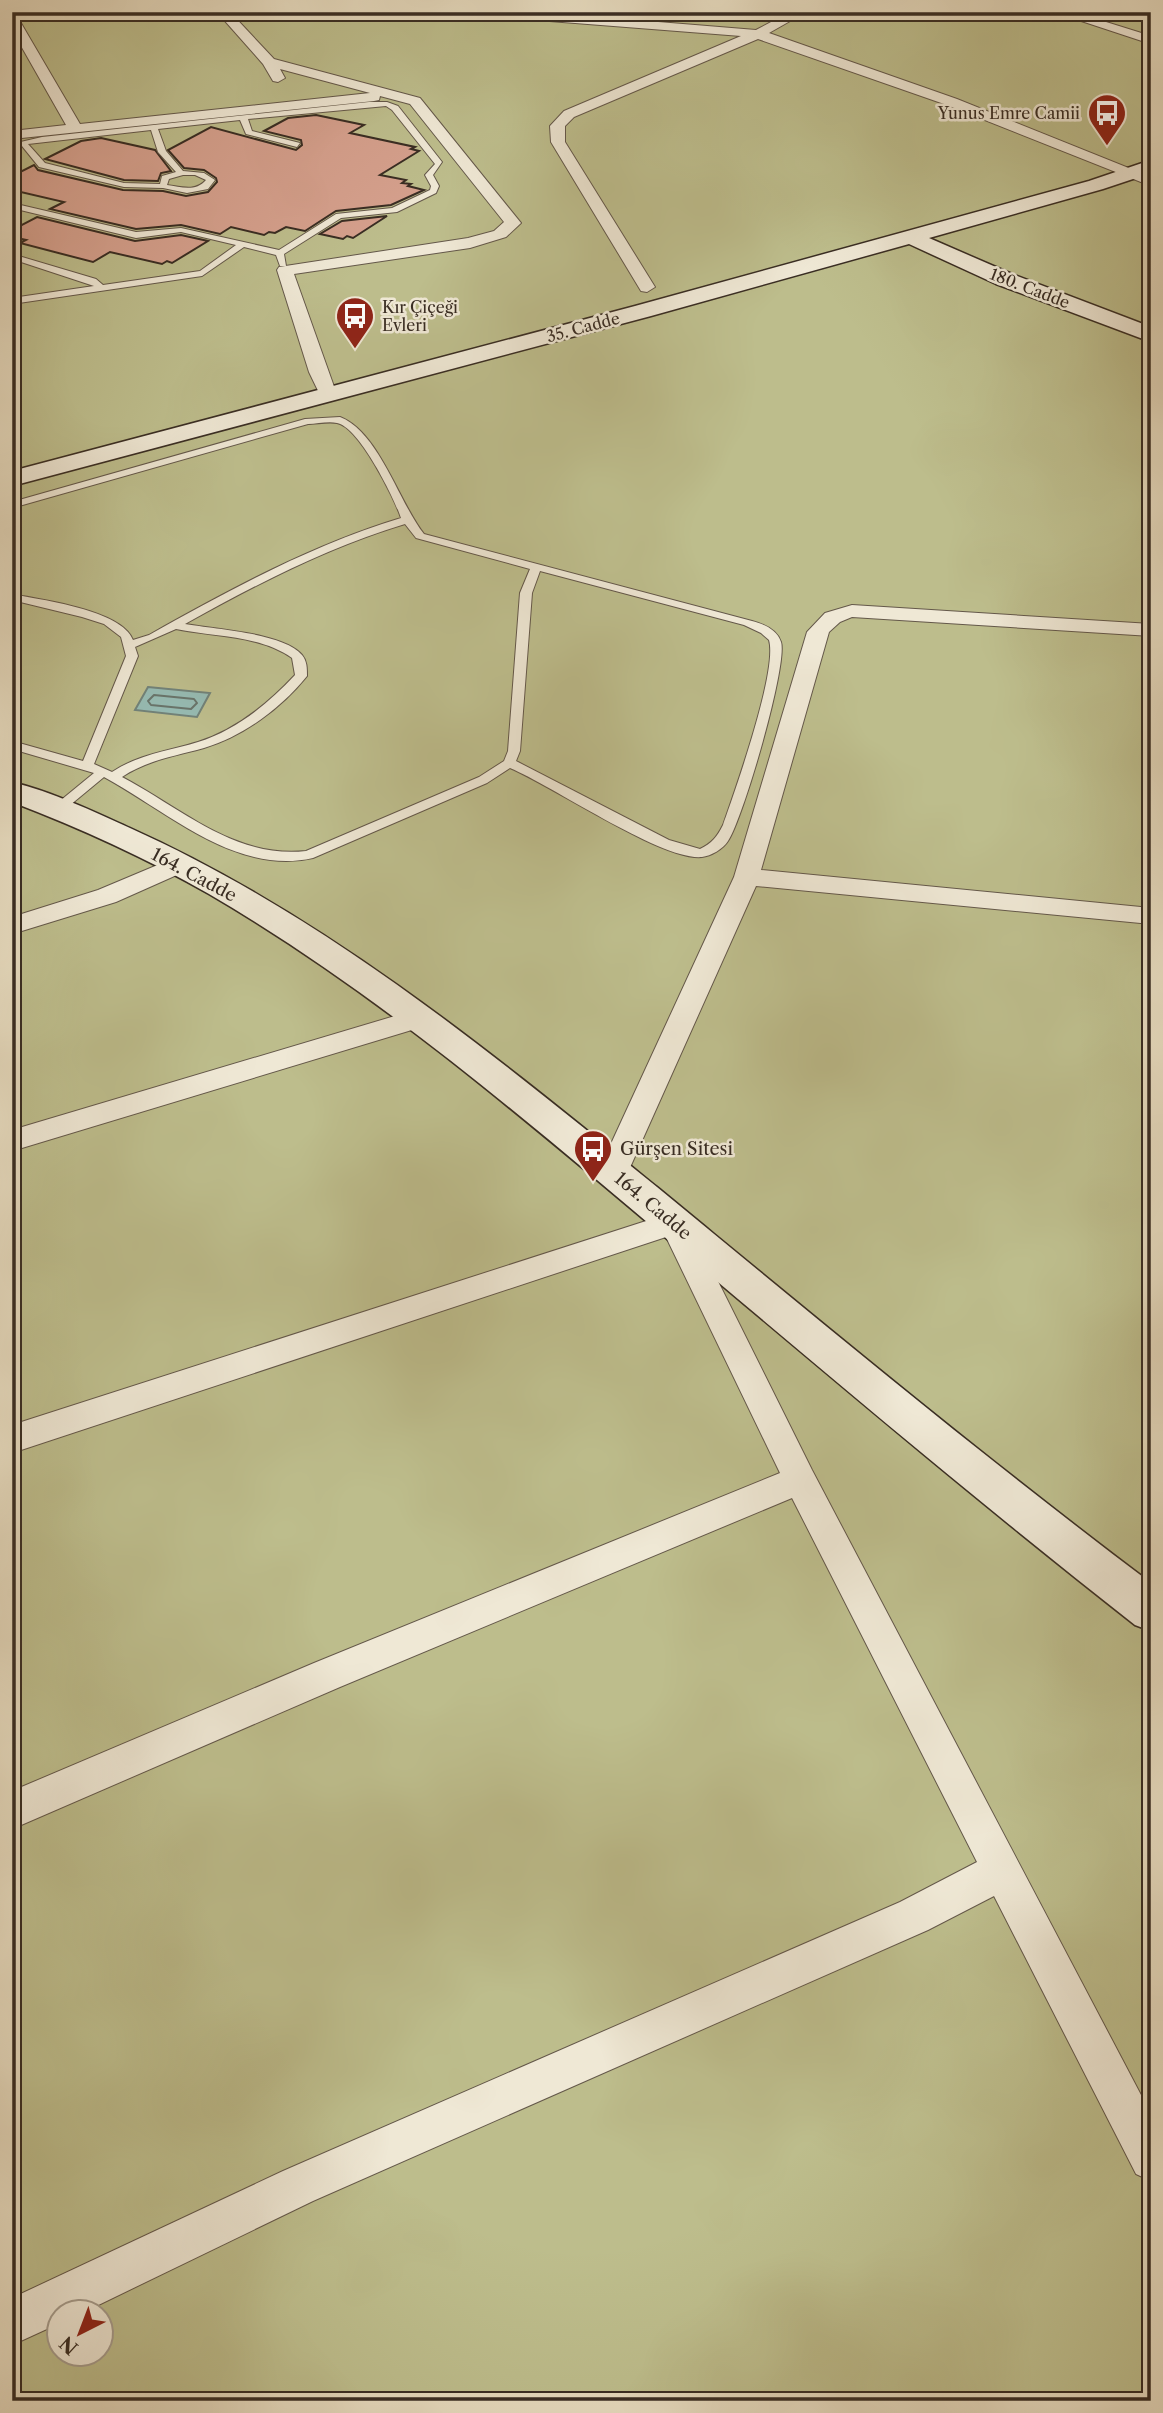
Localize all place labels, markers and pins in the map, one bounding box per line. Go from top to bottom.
bus stop icon: Yunus Emre Camii [1086,92,1128,147]
place label: Yunus Emre Camii [937,103,1080,123]
bus stop icon: Kır Çiçeği Evleri [334,295,376,350]
place label: Kır Çiçeği Evleri [382,297,458,335]
bus stop icon: Gürşen Sitesi [572,1128,614,1183]
place label: Gürşen Sitesi [620,1138,733,1160]

